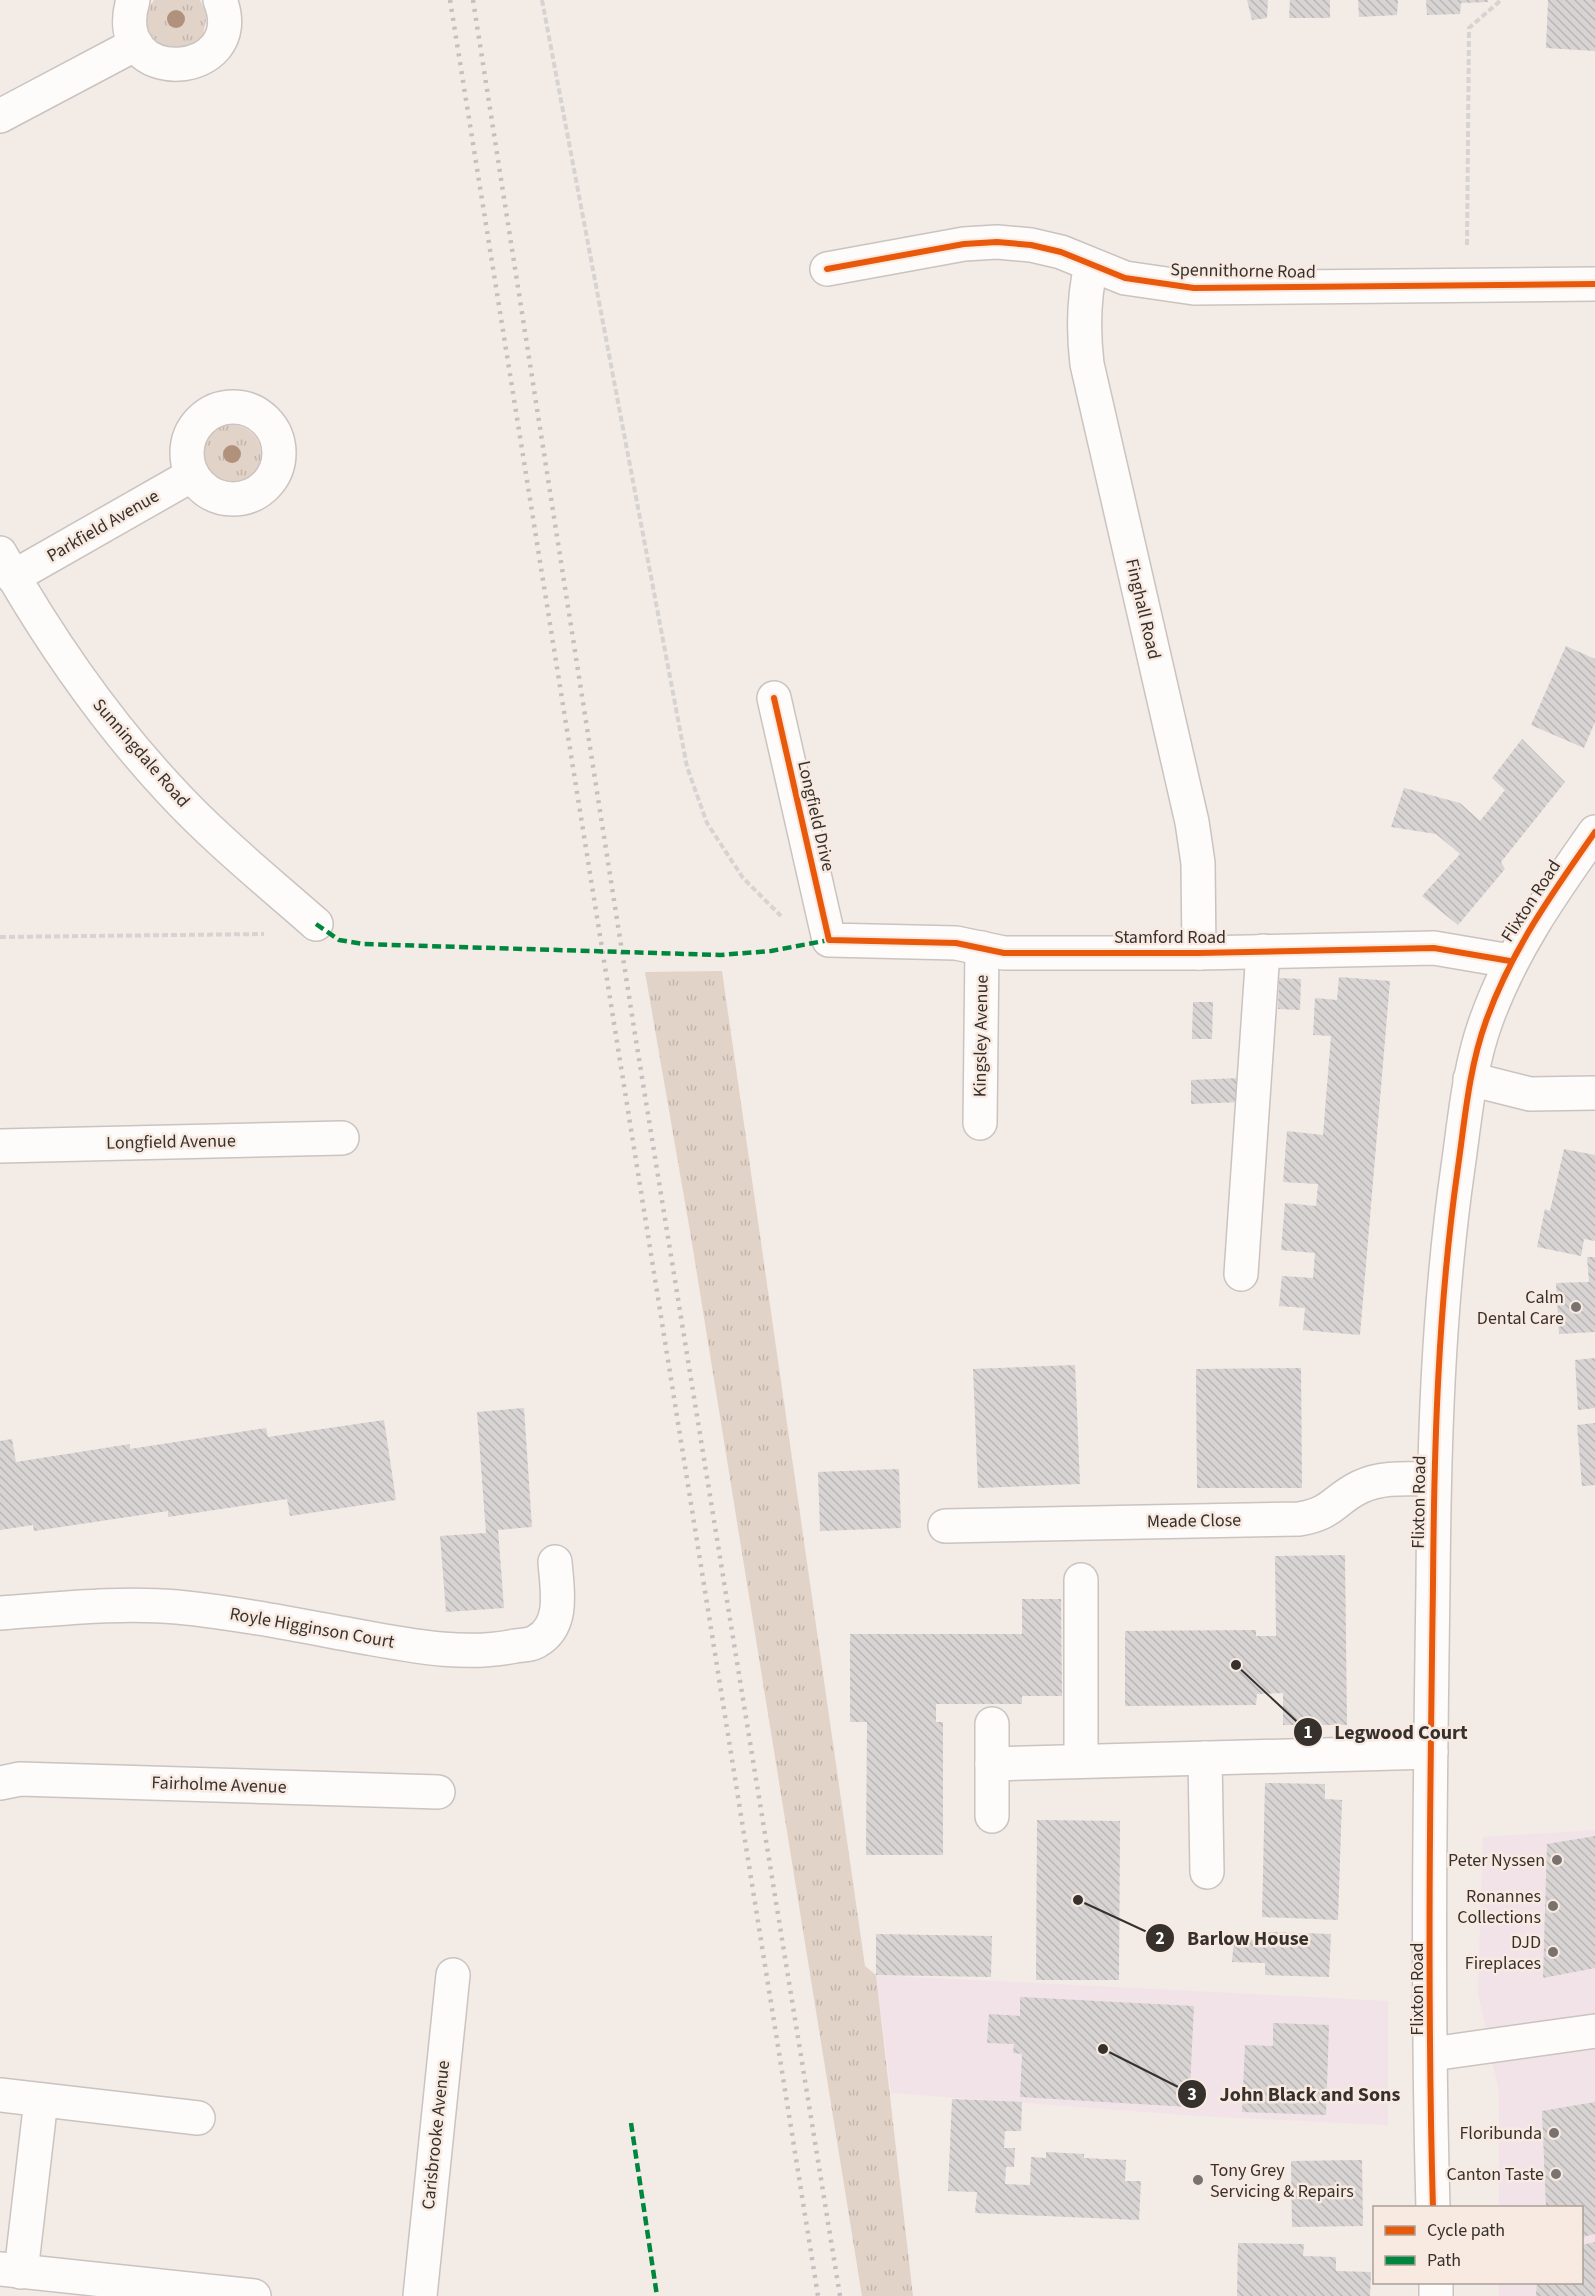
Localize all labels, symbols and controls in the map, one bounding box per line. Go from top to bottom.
street label: Spennithorne Road [1170,257,1316,285]
street label: Parkfield Avenue [42,484,164,568]
street label: Finghall Road [1119,556,1167,662]
street label: Sunningdale Road [87,693,195,813]
street label: Longfield Drive [791,758,841,874]
street label: Flixton Road [1495,855,1567,947]
street label: Stamford Road [1114,925,1226,950]
street label: Kingsley Avenue [967,975,995,1097]
street label: Longfield Avenue [106,1128,236,1156]
place label: Calm Dental Care [1477,1285,1564,1331]
marker: Calm Dental Care [1569,1300,1583,1314]
street label: Flixton Road [1406,1455,1432,1549]
street label: Meade Close [1147,1508,1241,1534]
street label: Royle Higginson Court [228,1601,396,1655]
callout: Legwood Court [1293,1713,1480,1751]
text: Legwood Court [1334,1719,1468,1747]
text: 1 [1303,1720,1313,1745]
street label: Fairholme Avenue [151,1770,287,1800]
place label: Peter Nyssen [1448,1848,1545,1873]
marker: Peter Nyssen [1550,1853,1564,1867]
place label: Ronannes Collections [1457,1884,1541,1930]
marker: Ronannes Collections [1546,1899,1560,1913]
callout: Barlow House [1145,1919,1321,1957]
text: Barlow House [1187,1925,1309,1953]
text: 2 [1155,1926,1165,1951]
place label: DJD Fireplaces [1465,1930,1541,1976]
street label: Flixton Road [1405,1942,1430,2036]
marker: DJD Fireplaces [1546,1945,1560,1959]
street label: Carisbrooke Avenue [416,2059,456,2211]
callout: John Black and Sons [1177,2075,1412,2113]
text: John Black and Sons [1220,2081,1401,2109]
text: 3 [1187,2082,1197,2107]
place label: Floribunda [1459,2121,1542,2146]
marker: Floribunda [1547,2126,1561,2140]
place label: Tony Grey Servicing & Repairs [1210,2158,1354,2204]
place label: Canton Taste [1446,2162,1544,2187]
marker: Canton Taste [1549,2167,1563,2181]
marker: Tony Grey Servicing & Repairs [1191,2173,1205,2187]
legend [1373,2206,1583,2284]
text: Cycle path [1427,2218,1505,2243]
text: Path [1427,2248,1461,2273]

